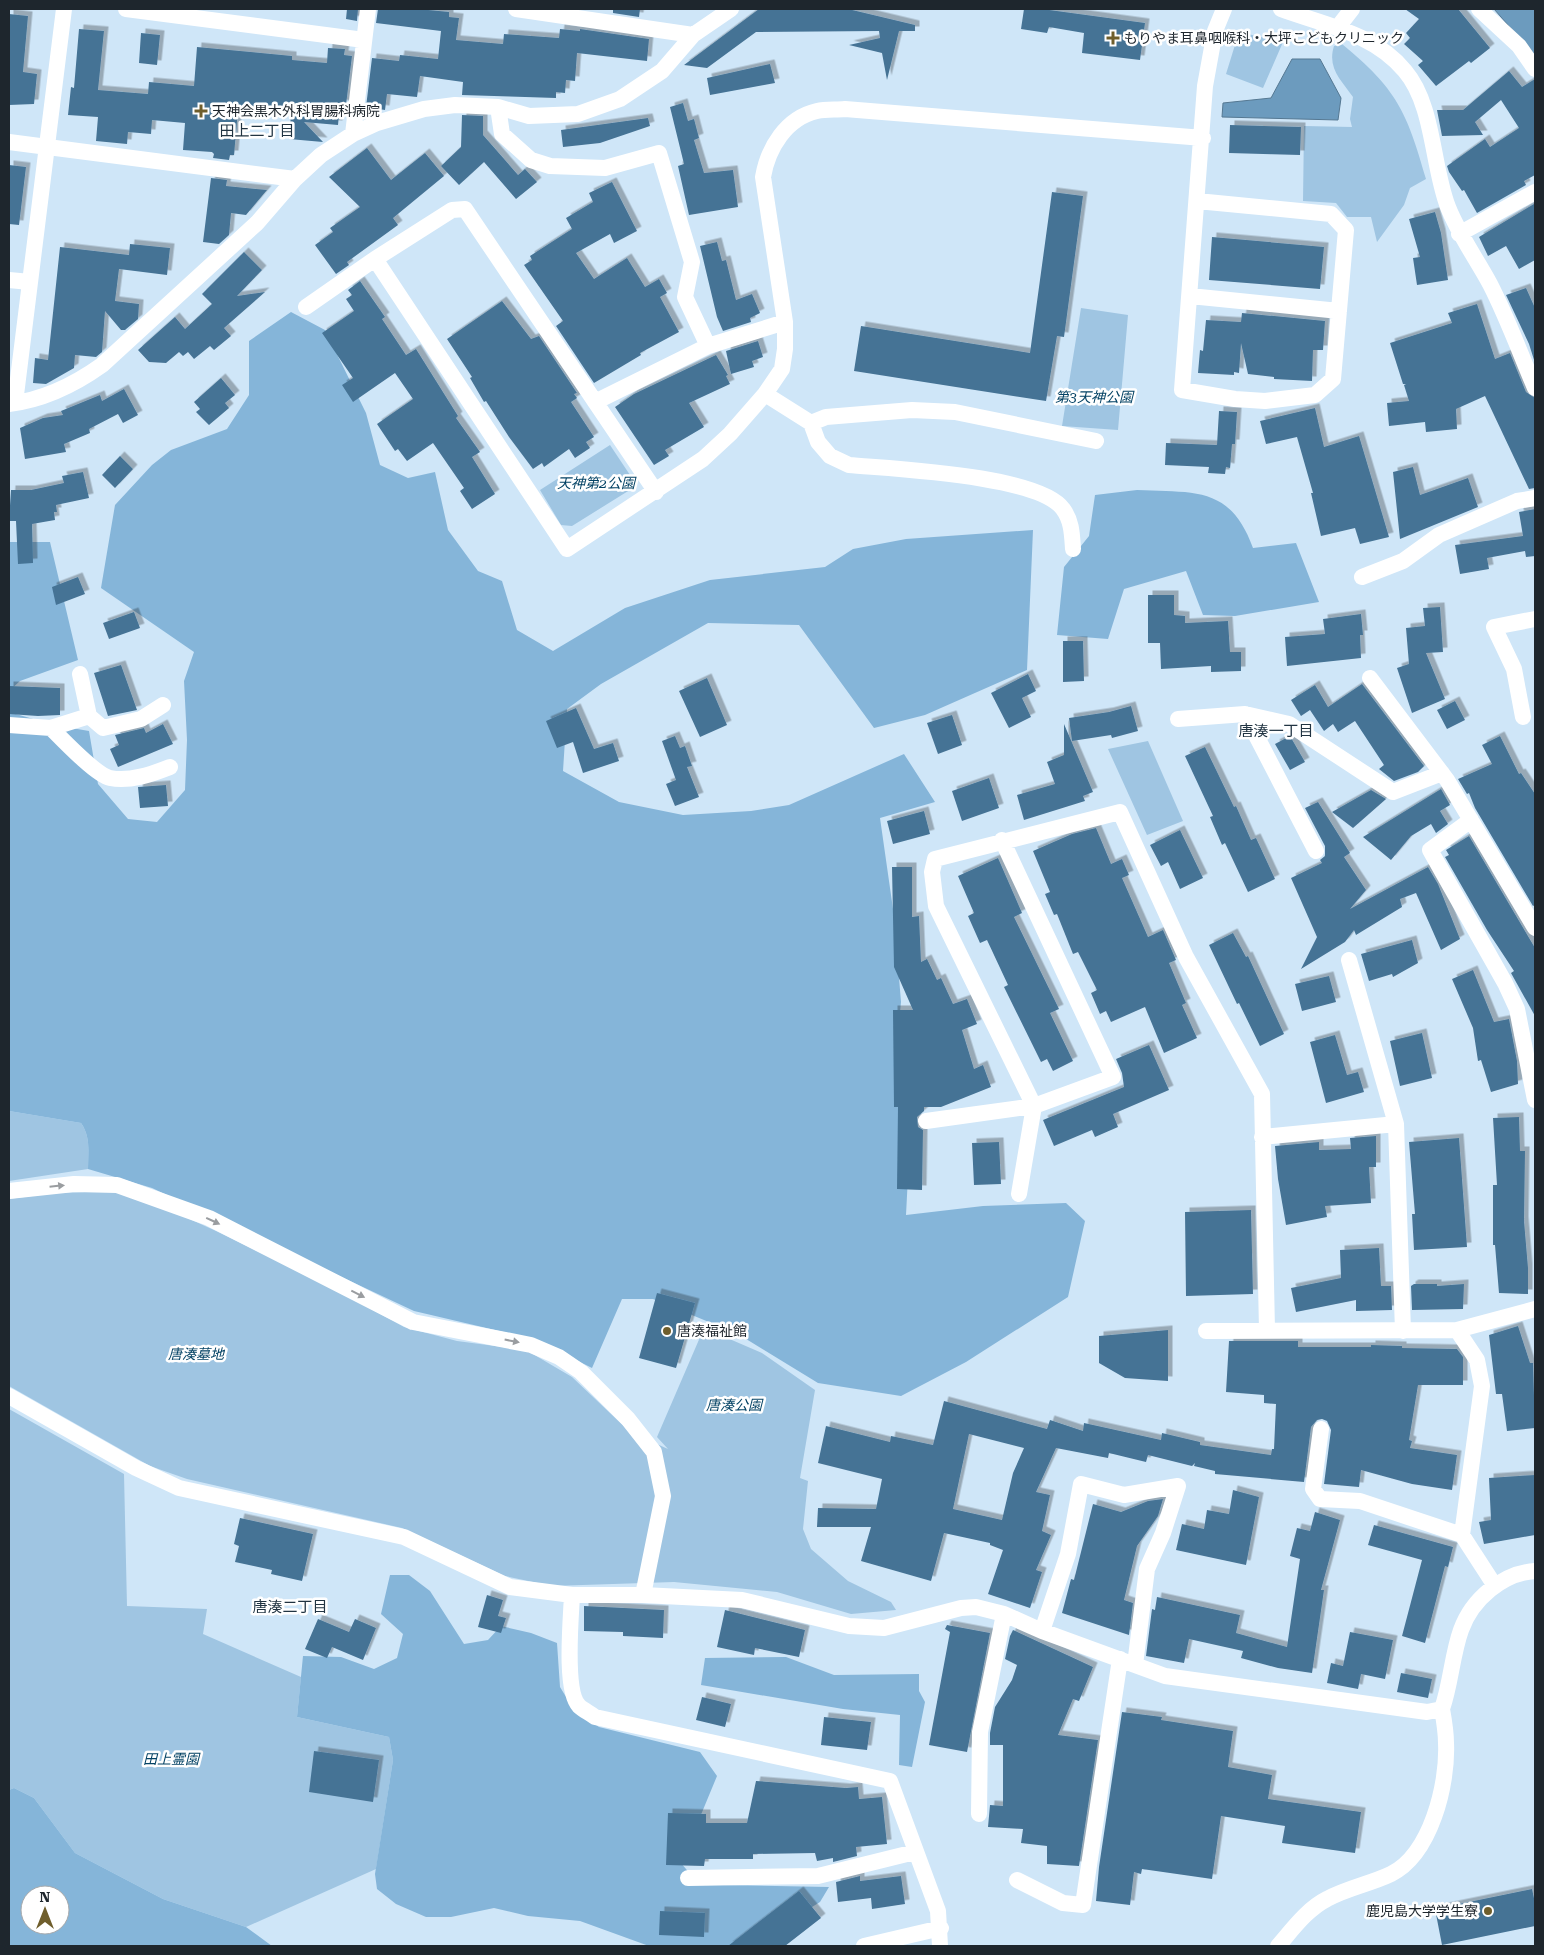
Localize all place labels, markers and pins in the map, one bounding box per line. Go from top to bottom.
place label: もりやま耳鼻咽喉科・大坪こどもクリニック [1124,30,1404,46]
marker: もりやま耳鼻咽喉科・大坪こどもクリニック [1106,31,1120,45]
place label: 天神会黒木外科胃腸科病院 [212,103,380,119]
marker: 天神会黒木外科胃腸科病院 [194,104,208,118]
place label: 唐湊福祉館 [677,1323,747,1339]
marker: 唐湊福祉館 [661,1325,673,1337]
place label: 鹿児島大学学生寮 [1366,1903,1478,1919]
marker: 鹿児島大学学生寮 [1482,1905,1494,1917]

